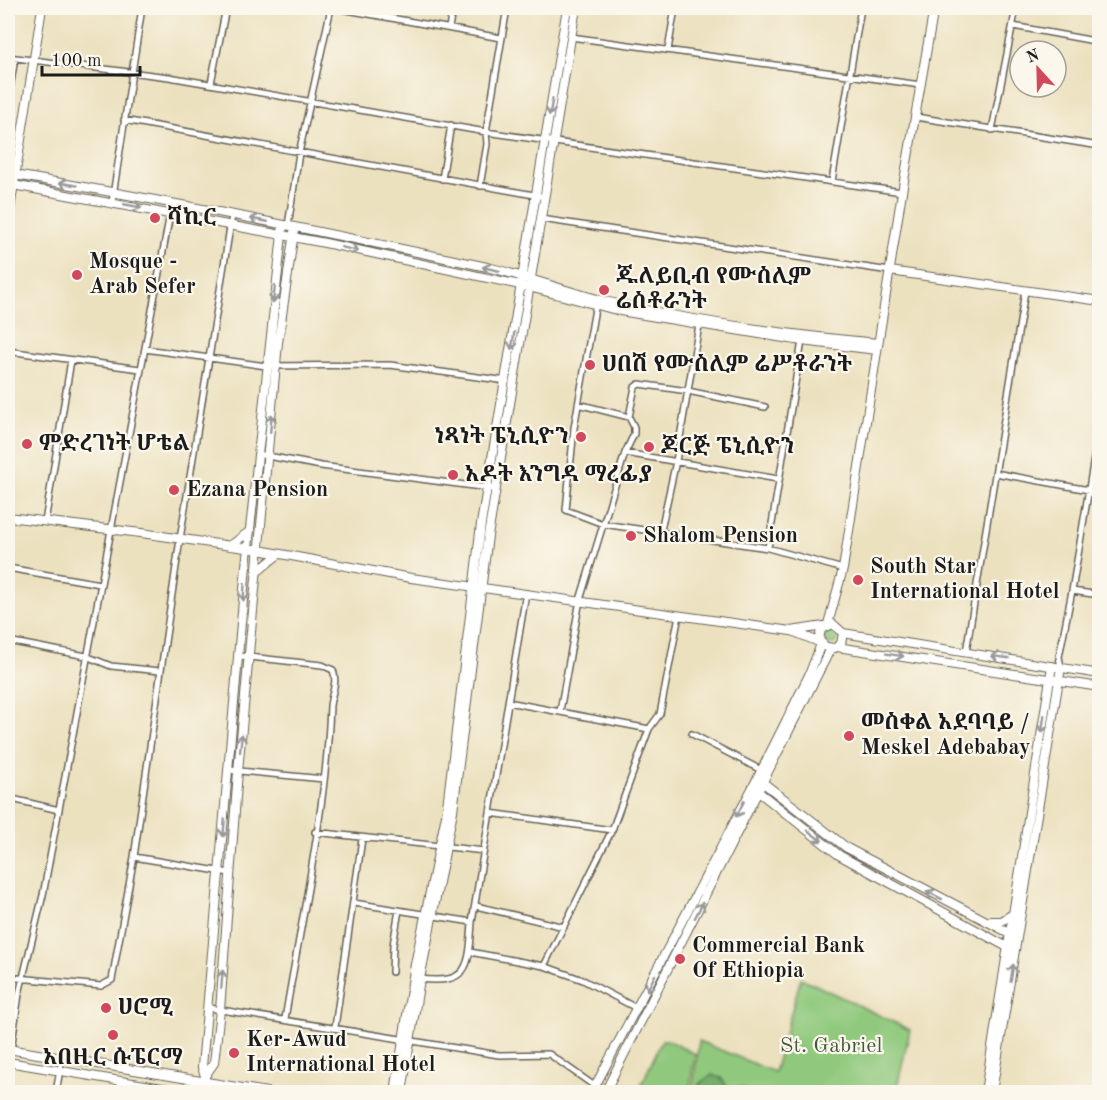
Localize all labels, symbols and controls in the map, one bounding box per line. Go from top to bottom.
scale bar [42,39,140,77]
north arrow [1008,39,1068,99]
text: N [1024,47,1043,67]
text: 100 m [51,52,102,70]
one-way arrow [545,96,556,116]
one-way arrow [58,178,78,189]
one-way arrow [123,201,142,212]
place label: ሻኪር [167,205,217,229]
marker: ሻኪር [148,211,162,225]
one-way arrow [250,214,270,225]
one-way arrow [340,243,359,255]
place label: Mosque - Arab Sefer [89,251,196,298]
one-way arrow [482,262,501,274]
place label: ጁለይቢብ የሙስሊም ሬስቶራንት [616,264,811,313]
marker: Mosque - Arab Sefer [70,268,84,282]
one-way arrow [268,283,279,303]
marker: ጁለይቢብ የሙስሊም ሬስቶራንት [597,283,611,297]
one-way arrow [507,330,518,350]
place label: ሀበሽ የሙስሊም ሬሥቶራንት [602,352,852,376]
marker: ሀበሽ የሙስሊም ሬሥቶራንት [583,358,597,372]
one-way arrow [266,414,277,433]
place label: ነጻነት ፔኒሲዮን [435,424,569,448]
marker: ነጻነት ፔኒሲዮን [574,430,588,444]
place label: ምድረገነት ሆቴል [39,431,190,455]
place label: ጆርጅ ፔኒሲዮን [661,434,795,458]
marker: ምድረገነት ሆቴል [20,437,34,451]
marker: ጆርጅ ፔኒሲዮን [642,440,656,454]
place label: አዶት እንግዳ ማረፊያ [465,462,652,486]
marker: አዶት እንግዳ ማረፊያ [446,468,460,482]
place label: Ezana Pension [186,479,328,501]
marker: Ezana Pension [167,483,181,497]
place label: Shalom Pension [643,525,798,547]
marker: Shalom Pension [624,529,638,543]
place label: South Star International Hotel [870,556,1060,603]
marker: South Star International Hotel [851,573,865,587]
one-way arrow [239,582,250,602]
one-way arrow [885,650,905,661]
one-way arrow [991,652,1011,663]
place label: መስቀል አደባባይ / Meskel Adebabay [861,712,1031,759]
one-way arrow [1038,713,1049,733]
marker: መስቀል አደባባይ / Meskel Adebabay [842,729,856,743]
one-way arrow [236,733,247,753]
one-way arrow [734,800,745,818]
one-way arrow [218,818,229,838]
one-way arrow [806,830,822,843]
one-way arrow [925,888,943,900]
one-way arrow [693,902,705,919]
place label: Commercial Bank Of Ethiopia [692,935,865,982]
marker: Commercial Bank Of Ethiopia [673,952,687,966]
one-way arrow [1006,963,1017,983]
one-way arrow [217,969,228,989]
one-way arrow [645,973,656,991]
place label: ሀሮሚ [118,997,173,1019]
marker: ሀሮሚ [99,1001,113,1015]
marker: አበዚር ሱፔርማ [106,1028,120,1042]
place label: Ker-Awud International Hotel [246,1029,436,1076]
park label: St. Gabriel [780,1035,882,1057]
marker: Ker-Awud International Hotel [227,1046,241,1060]
place label: አበዚር ሱፔርማ [43,1047,183,1069]

